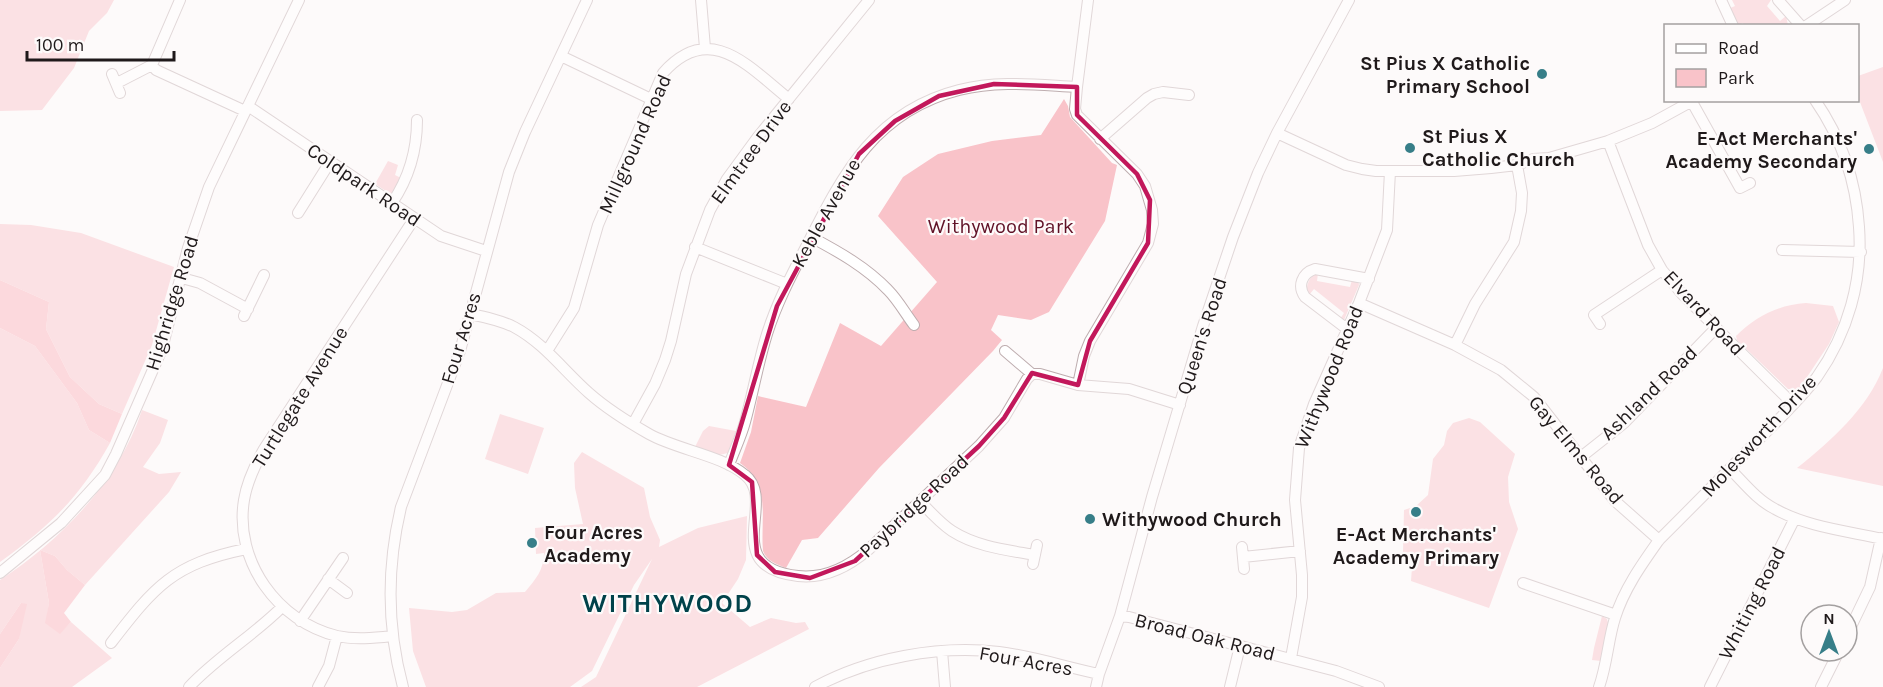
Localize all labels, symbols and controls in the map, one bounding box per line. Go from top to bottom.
scale bar [27,24,174,62]
legend [1664,24,1859,102]
text: 100 m [36,34,84,56]
text: Road [1718,37,1759,59]
place label: St Pius X Catholic Primary School [1360,52,1530,98]
marker: St Pius X Catholic Primary School [1535,67,1549,81]
text: Park [1718,67,1755,89]
street label: Millground Road [594,71,676,217]
street label: Elmtree Drive [706,96,796,208]
place label: St Pius X Catholic Church [1422,125,1575,171]
place label: E-Act Merchants' Academy Secondary [1666,127,1857,173]
street label: Coldpark Road [303,138,425,232]
marker: St Pius X Catholic Church [1403,141,1417,155]
marker: E-Act Merchants' Academy Secondary [1862,142,1876,156]
street label: Keble Avenue [787,155,865,271]
park label: Withywood Park [928,215,1074,238]
street label: Highridge Road [141,233,203,373]
street label: Elvard Road [1659,266,1749,360]
street label: Queen's Road [1172,275,1232,397]
street label: Four Acres [436,289,486,387]
street label: Withywood Road [1290,302,1368,452]
street label: Turtlegate Avenue [247,322,353,472]
street label: Ashland Road [1596,341,1702,445]
street label: Molesworth Drive [1697,370,1821,502]
street label: Gay Elms Road [1524,391,1628,509]
street label: Paybridge Road [855,450,973,562]
marker: E-Act Merchants' Academy Primary [1409,505,1423,519]
place label: Withywood Church [1102,508,1282,531]
marker: Withywood Church [1083,512,1097,526]
place label: Four Acres Academy [544,521,643,567]
place label: E-Act Merchants' Academy Primary [1333,523,1499,569]
marker: Four Acres Academy [525,536,539,550]
street label: Whiting Road [1714,543,1790,663]
district label: WITHYWOOD [582,588,754,619]
north arrow [1799,603,1859,663]
street label: Broad Oak Road [1132,608,1278,666]
text: N [1823,609,1835,628]
street label: Four Acres [977,641,1075,681]

